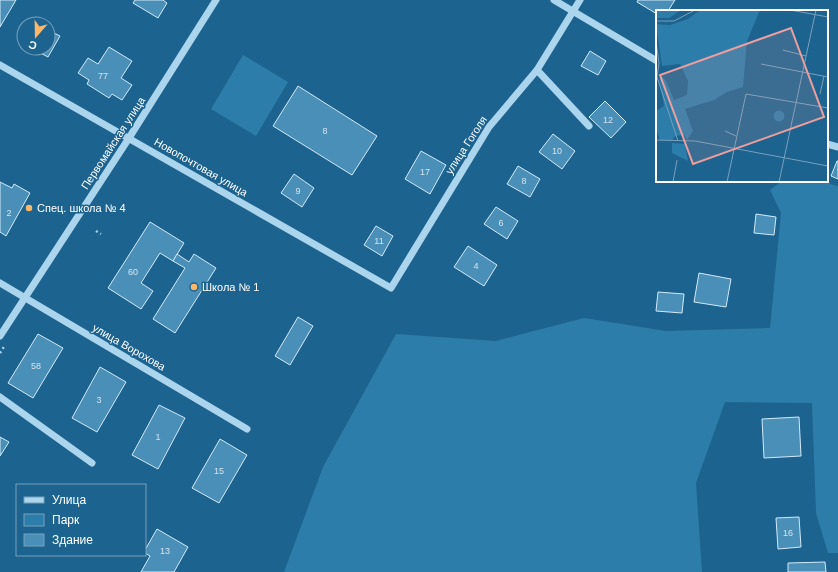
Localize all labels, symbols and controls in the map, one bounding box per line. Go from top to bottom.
inset map [656,10,828,182]
north arrow [16,16,56,56]
text: С [27,38,38,52]
house number: 77 [98,71,108,81]
street label: Первомайская улица [79,94,148,191]
street label: улица Гоголя [443,114,489,176]
house number: 12 [603,115,613,125]
house number: 8 [322,126,328,136]
street label: Новопочтовая улица [152,135,250,199]
house number: 10 [552,146,562,156]
house number: 17 [420,167,430,177]
house number: 8 [521,176,527,186]
house number: 9 [295,186,301,196]
place label: Спец. школа № 4 [37,202,126,214]
marker: Спец. школа № 4 [24,203,34,213]
house number: 2 [6,208,12,218]
house number: 6 [498,218,504,228]
house number: 11 [374,236,384,246]
house number: 4 [473,261,479,271]
house number: 60 [128,267,138,277]
place label: Школа № 1 [202,281,259,293]
marker: Школа № 1 [189,282,199,292]
street label: улица Ворохова [90,321,168,373]
house number: 58 [31,361,41,371]
house number: 3 [96,395,102,405]
house number: 1 [155,432,161,442]
house number: 15 [214,466,224,476]
legend [16,484,146,556]
text: Улица [52,493,86,507]
text: Парк [52,513,80,527]
house number: 16 [783,528,793,538]
text: Здание [52,533,93,547]
house number: 13 [160,546,170,556]

